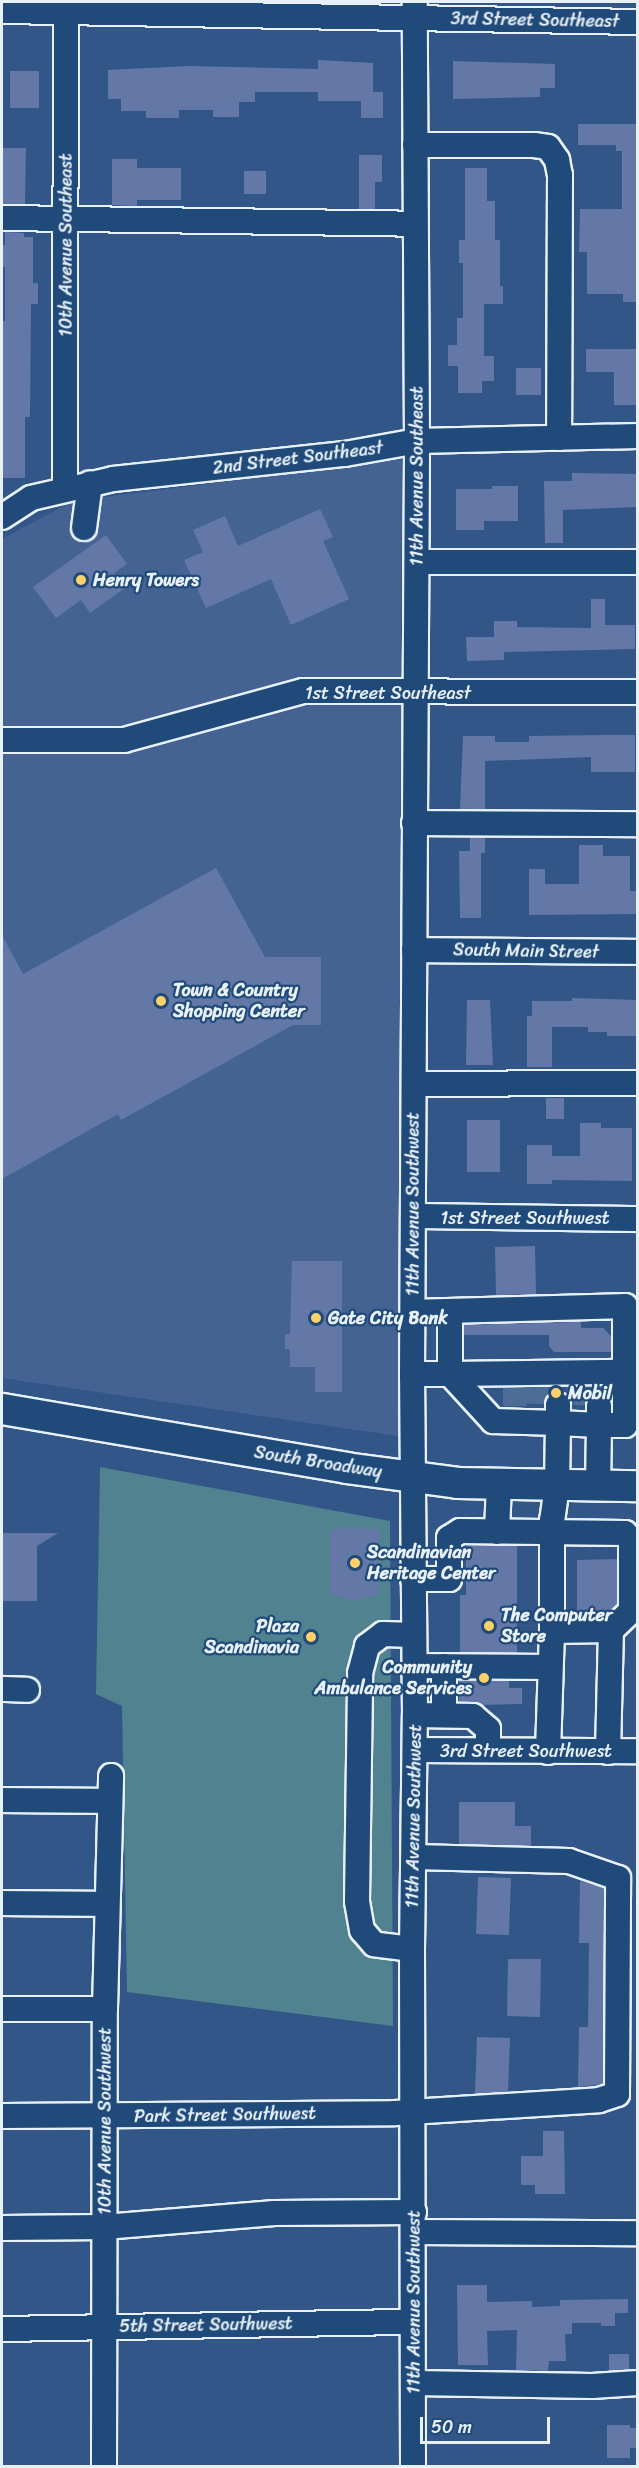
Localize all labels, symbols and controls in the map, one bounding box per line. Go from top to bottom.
street label: 3rd Street Southeast [450,8,620,32]
street label: 10th Avenue Southeast [55,153,77,337]
street label: 11th Avenue Southeast [406,386,428,566]
street label: 2nd Street Southeast [212,437,384,479]
place label: Henry Towers [93,569,200,591]
marker: Henry Towers [74,573,88,587]
street label: 1st Street Southeast [305,682,471,704]
street label: South Main Street [452,939,600,963]
place label: Town & Country Shopping Center [173,980,305,1022]
marker: Town & Country Shopping Center [154,994,168,1008]
street label: 11th Avenue Southwest [402,1112,424,1296]
street label: 1st Street Southwest [440,1207,610,1229]
place label: Gate City Bank [328,1307,448,1329]
marker: Gate City Bank [309,1311,323,1325]
place label: Mobil [568,1382,612,1404]
marker: Mobil [549,1386,563,1400]
street label: South Broadway [252,1441,384,1483]
place label: Scandinavian Heritage Center [367,1542,496,1584]
marker: Scandinavian Heritage Center [348,1556,362,1570]
place label: The Computer Store [501,1605,611,1648]
place label: Plaza Scandinavia [204,1616,299,1658]
marker: The Computer Store [482,1619,496,1633]
marker: Plaza Scandinavia [304,1630,318,1644]
place label: Community Ambulance Services [314,1657,472,1700]
marker: Community Ambulance Services [477,1671,491,1685]
street label: 11th Avenue Southwest [402,1724,426,1908]
street label: 3rd Street Southwest [439,1740,613,1762]
street label: 10th Avenue Southwest [94,2027,116,2215]
street label: Park Street Southwest [133,2103,317,2127]
street label: 11th Avenue Southwest [403,2210,425,2394]
street label: 5th Street Southwest [119,2313,293,2337]
scale bar [423,2405,554,2443]
text: 50 m [431,2411,472,2443]

